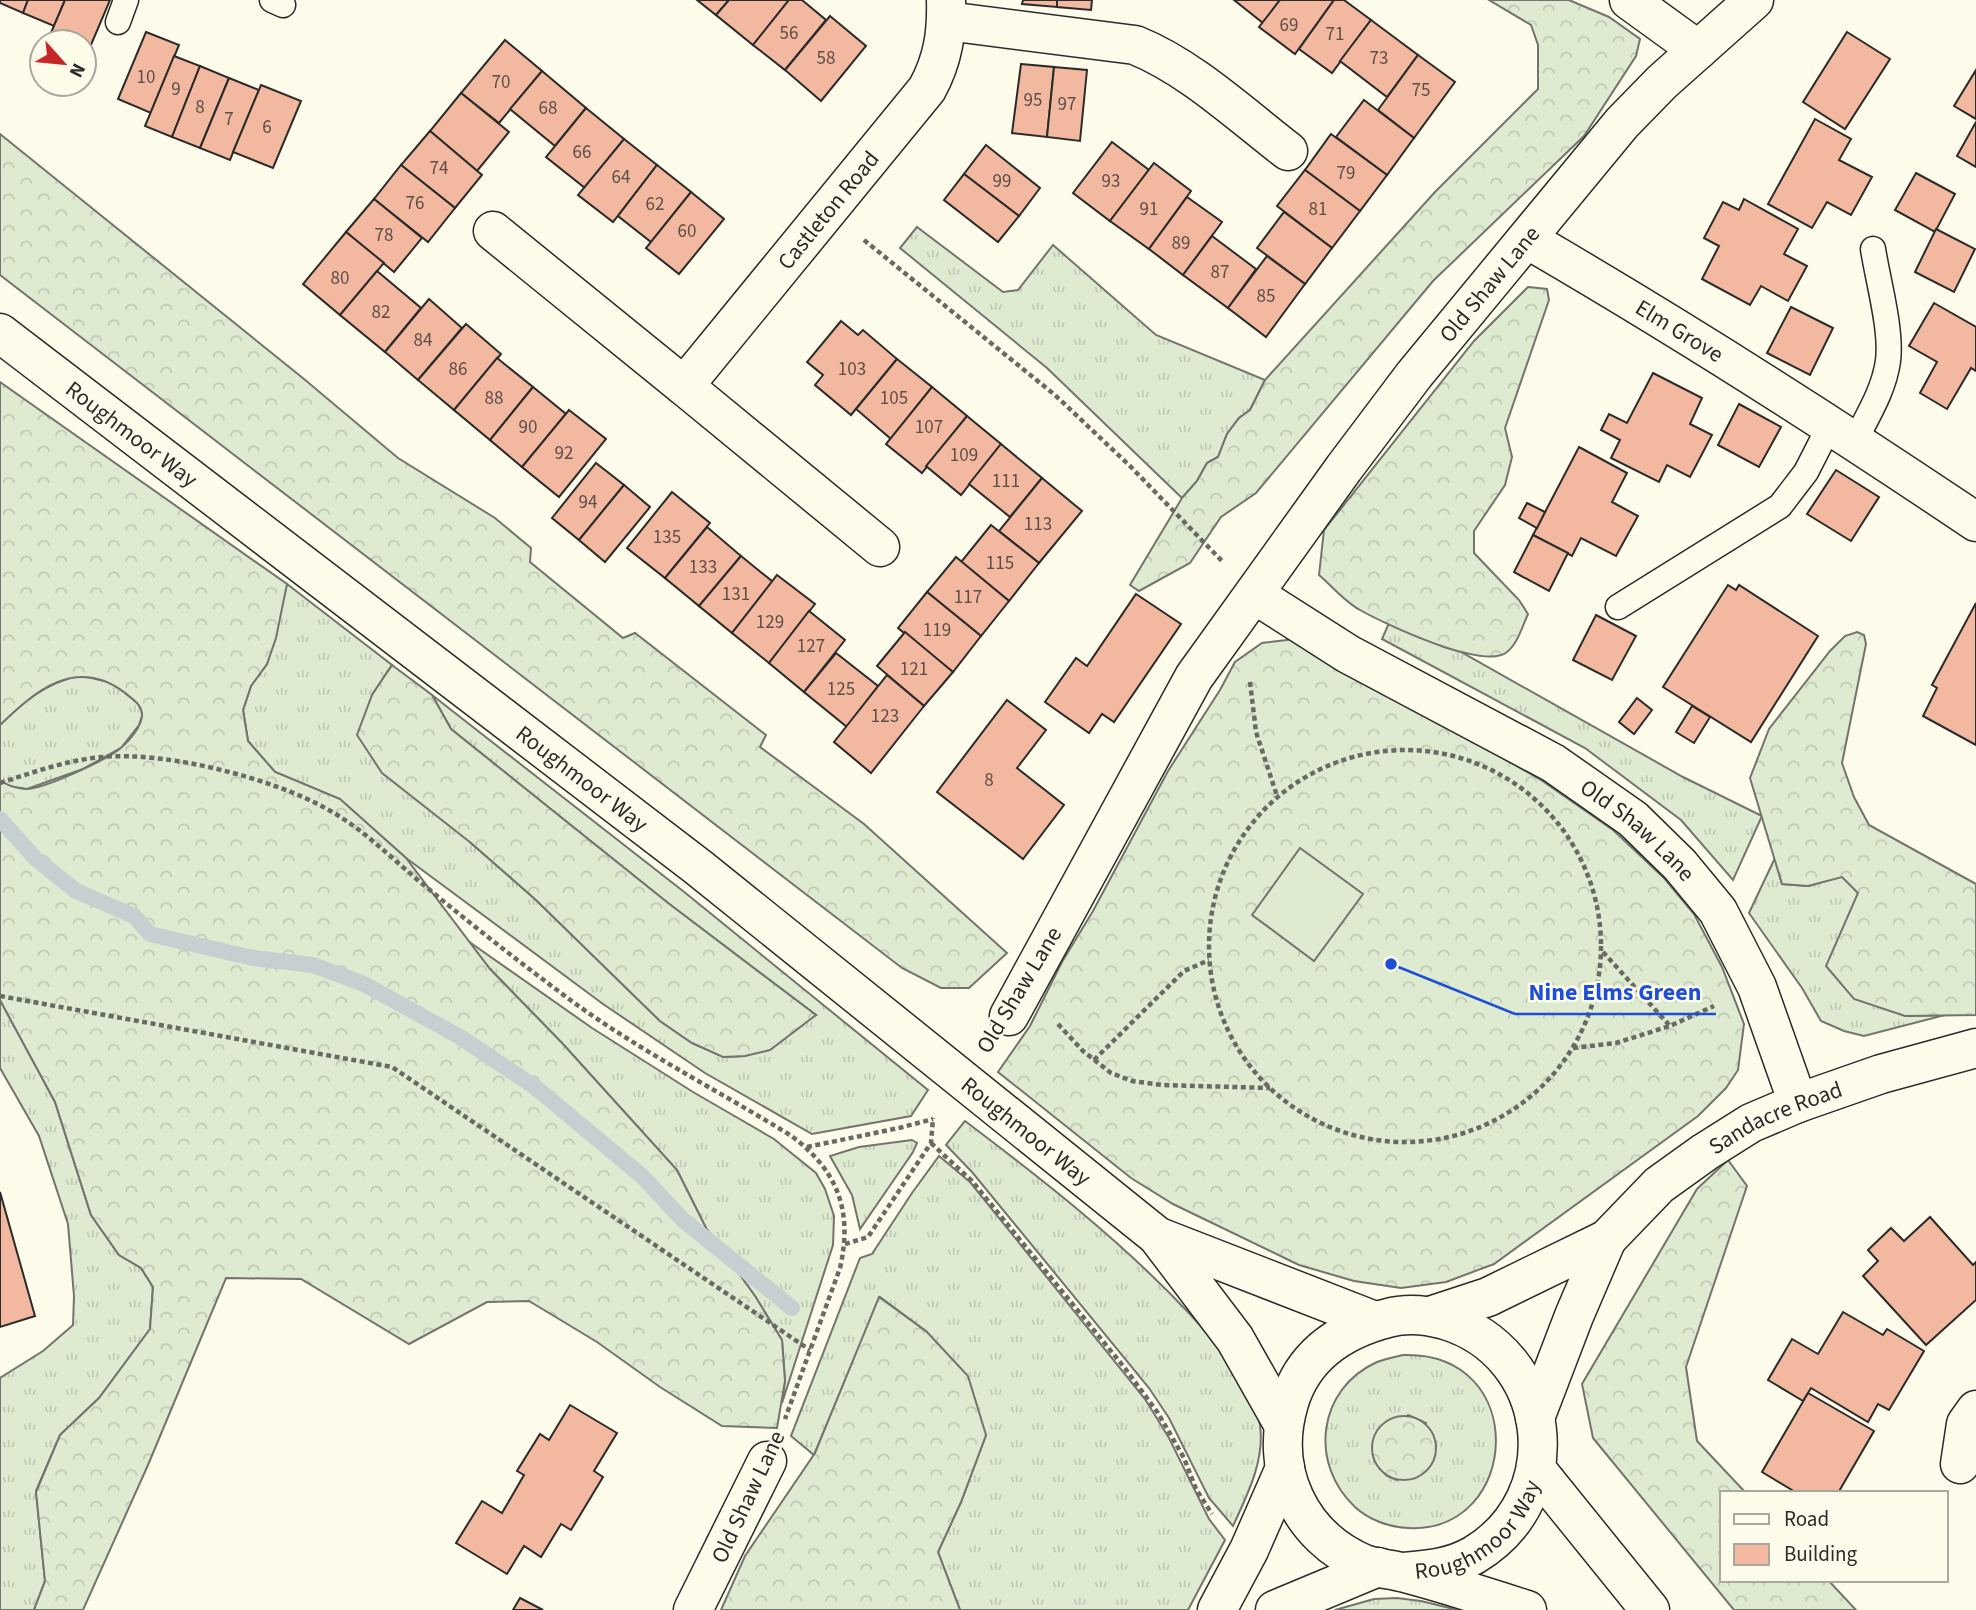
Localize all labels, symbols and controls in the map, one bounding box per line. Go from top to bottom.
house number: 69 [1280,12,1298,39]
house number: 56 [780,20,798,47]
house number: 71 [1326,21,1344,48]
north arrow [28,28,98,98]
house number: 58 [817,45,835,72]
house number: 73 [1370,45,1388,72]
text: N [62,58,92,82]
house number: 10 [137,64,155,91]
house number: 70 [492,69,510,96]
house number: 9 [171,76,181,103]
house number: 75 [1412,77,1430,104]
house number: 95 [1024,87,1042,114]
house number: 97 [1058,91,1076,118]
house number: 8 [195,94,205,121]
house number: 68 [539,95,557,122]
house number: 7 [224,106,234,133]
house number: 6 [262,114,272,141]
house number: 66 [573,139,591,166]
street label: Castleton Road [769,143,887,277]
house number: 74 [430,155,448,182]
house number: 79 [1337,160,1355,187]
house number: 64 [612,164,630,191]
house number: 99 [993,168,1011,195]
house number: 93 [1102,168,1120,195]
house number: 76 [406,190,424,217]
house number: 62 [646,191,664,218]
house number: 91 [1140,196,1158,223]
house number: 81 [1309,196,1327,223]
house number: 60 [678,218,696,245]
street label: Old Shaw Lane [1431,218,1547,349]
house number: 78 [375,222,393,249]
house number: 89 [1172,230,1190,257]
house number: 87 [1211,259,1229,286]
house number: 80 [331,265,349,292]
house number: 85 [1257,283,1275,310]
street label: Elm Grove [1629,291,1730,370]
house number: 82 [372,299,390,326]
house number: 84 [414,327,432,354]
house number: 86 [449,356,467,383]
house number: 103 [838,356,866,383]
street label: Roughmoor Way [59,373,205,495]
house number: 88 [485,385,503,412]
house number: 105 [880,385,908,412]
house number: 90 [519,414,537,441]
house number: 107 [915,414,943,441]
house number: 92 [555,440,573,467]
house number: 109 [950,442,978,469]
house number: 111 [992,468,1020,495]
house number: 94 [579,489,597,516]
house number: 113 [1024,511,1052,538]
house number: 135 [653,524,681,551]
house number: 115 [986,550,1014,577]
house number: 133 [689,554,717,581]
house number: 131 [722,581,750,608]
house number: 117 [954,584,982,611]
house number: 129 [756,609,784,636]
house number: 119 [923,617,951,644]
house number: 127 [797,633,825,660]
house number: 121 [900,656,928,683]
house number: 125 [827,676,855,703]
house number: 123 [871,703,899,730]
street label: Roughmoor Way [509,717,655,840]
house number: 8 [984,767,994,794]
street label: Old Shaw Lane [1574,771,1703,888]
street label: Old Shaw Lane [968,920,1070,1060]
callout: Nine Elms Green [1515,969,1716,1014]
text: Nine Elms Green [1529,975,1701,1010]
street label: Roughmoor Way [954,1068,1099,1194]
street label: Sandacre Road [1702,1072,1847,1162]
street label: Old Shaw Lane [703,1425,793,1569]
street label: Roughmoor Way [1413,1475,1548,1587]
legend [1720,1491,1948,1582]
text: Road [1784,1504,1829,1534]
text: Building [1784,1539,1858,1569]

